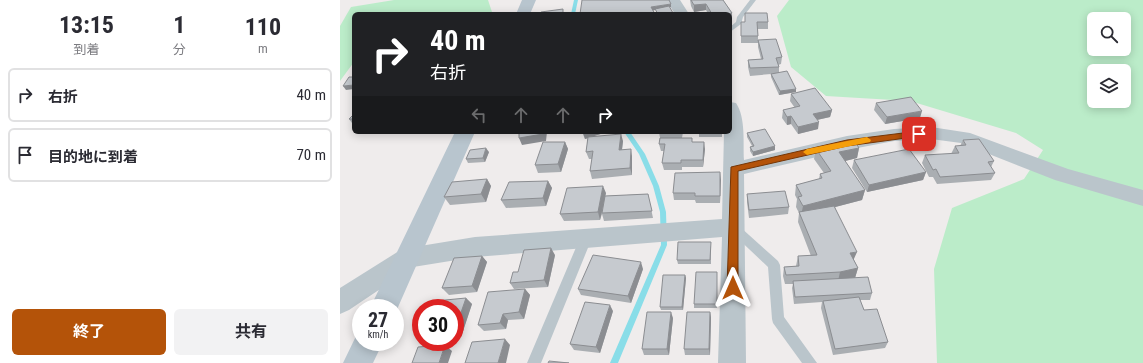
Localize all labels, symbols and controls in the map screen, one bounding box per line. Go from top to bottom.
text: 13:15 [59,11,114,39]
text: 1 [173,11,185,39]
map controls [1087,12,1131,108]
button: search [1087,12,1131,56]
text: 110 [245,13,281,41]
text: 40 m [430,24,486,57]
icon: right [364,28,416,80]
text: m [258,41,268,56]
text: 到着 [73,42,99,57]
text: 分 [173,42,186,57]
text: 右折 [430,62,466,83]
button: layers [1087,64,1131,108]
icon: right [14,84,36,106]
text: 40 m [296,86,326,104]
text: 右折 [48,88,78,106]
icon: left [468,104,490,126]
icon: ahead [510,104,532,126]
icon: ahead [552,104,574,126]
icon: right [594,104,616,126]
pin [902,117,936,151]
icon: arrive [908,123,930,145]
icon: arrive [14,144,36,166]
text: 70 m [296,146,326,164]
text: 目的地に到着 [48,148,138,166]
position arrow [712,267,754,309]
speed limit sign: 30 [412,299,464,351]
text: 27 [368,308,388,332]
button: 終了 [12,309,166,355]
button: 共有 [174,309,328,355]
text: km/h [368,329,388,340]

